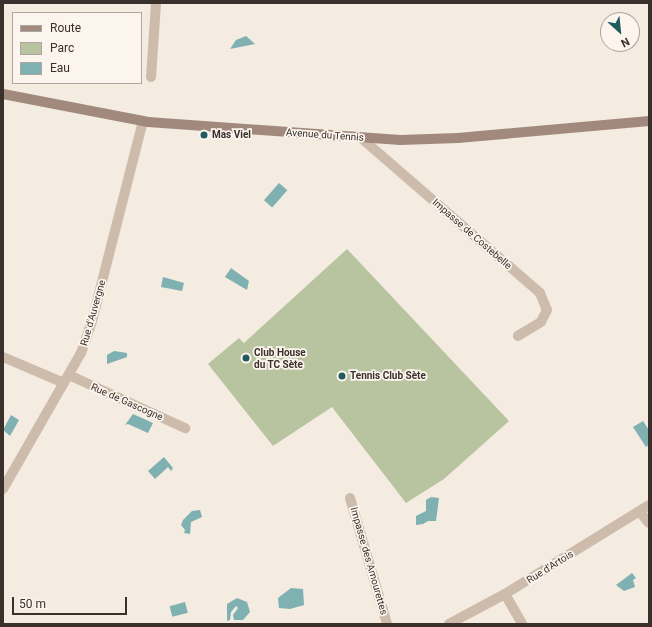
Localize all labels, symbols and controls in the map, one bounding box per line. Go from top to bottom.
legend [12,12,142,84]
north arrow [600,12,640,52]
text: Route [50,21,81,35]
text: N [619,35,632,50]
text: Parc [50,41,74,55]
text: Eau [50,61,70,75]
street label: Avenue du Tennis [286,126,364,144]
place label: Mas Viel [212,129,251,141]
marker: Mas Viel [199,130,209,140]
street label: Impasse de Costebelle [430,196,514,272]
street label: Rue d'Auvergne [78,279,108,347]
place label: Club House du TC Sète [254,346,306,370]
marker: Club House du TC Sète [241,353,251,363]
place label: Tennis Club Sète [350,370,426,382]
marker: Tennis Club Sète [337,371,347,381]
street label: Rue de Gascogne [89,381,165,423]
street label: Impasse des Amourettes [348,506,390,616]
street label: Rue d'Artois [524,548,576,586]
scale bar [14,589,129,615]
text: 50 m [19,597,46,611]

